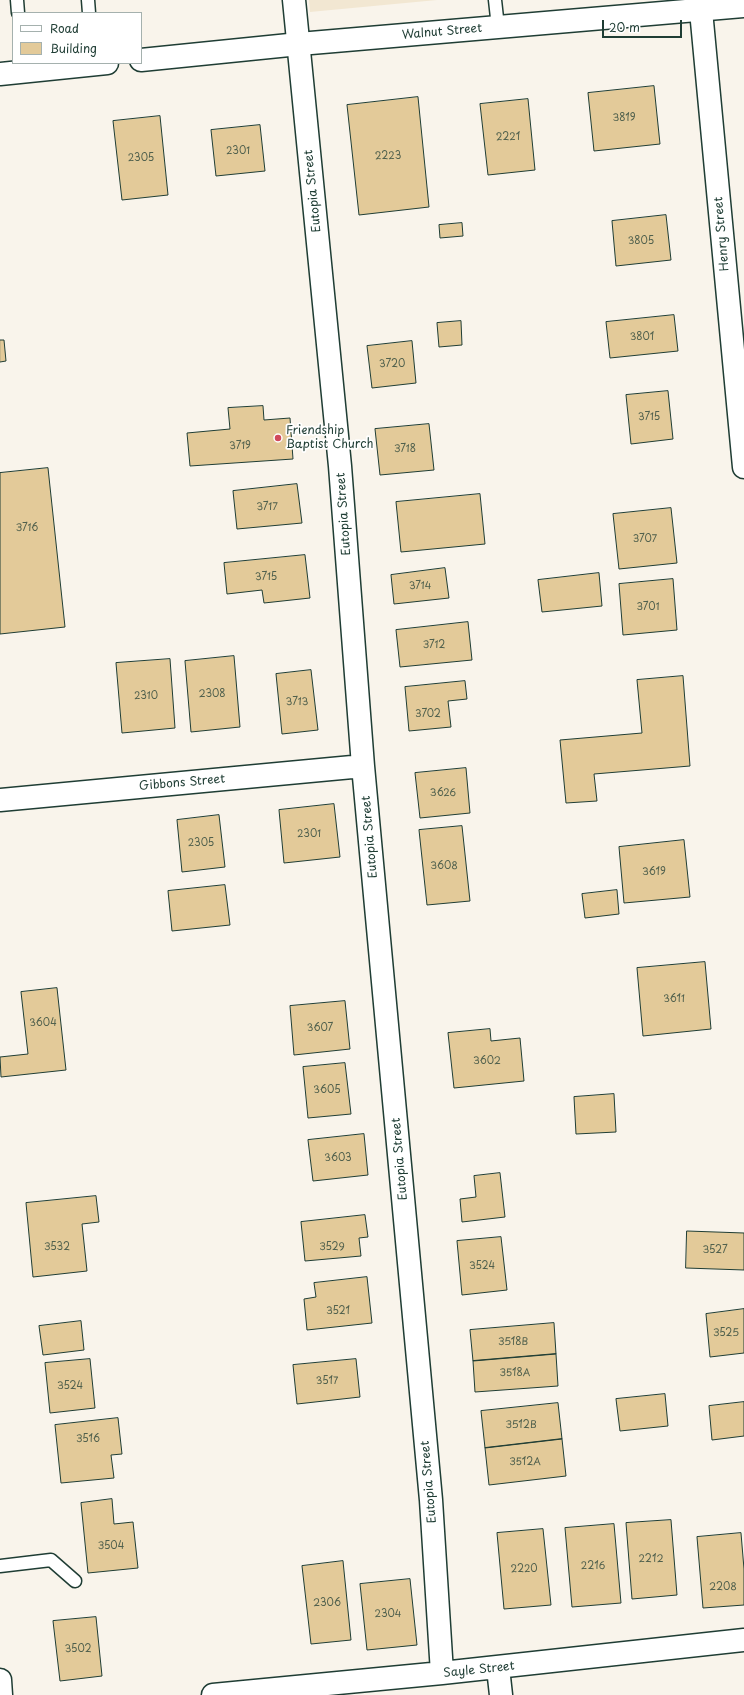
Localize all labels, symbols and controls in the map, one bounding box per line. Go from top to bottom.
legend [12,12,142,64]
scale bar [604,12,684,38]
text: 20 m [609,18,640,36]
text: Road [50,19,79,37]
street label: Walnut Street [401,21,483,43]
text: Building [50,39,97,57]
house number: 3819 [612,112,636,124]
house number: 2221 [496,131,520,143]
house number: 2301 [226,145,250,157]
street label: Eutopia Street [302,149,324,233]
house number: 2223 [375,150,401,162]
house number: 2305 [128,152,154,164]
street label: Henry Street [712,196,732,272]
house number: 3805 [628,235,654,247]
house number: 3801 [630,331,654,343]
house number: 3720 [379,358,405,370]
house number: 3715 [638,411,660,423]
place label: Friendship Baptist Church [286,424,373,452]
marker: Friendship Baptist Church [273,433,283,443]
house number: 3719 [229,440,251,452]
house number: 3718 [394,443,416,455]
street label: Eutopia Street [334,472,354,556]
house number: 3717 [256,501,278,513]
house number: 3716 [16,522,38,534]
house number: 3707 [633,533,657,545]
house number: 3715 [255,571,277,583]
house number: 3714 [409,580,431,592]
house number: 3701 [637,601,659,613]
house number: 3712 [423,639,445,651]
house number: 2308 [198,688,226,700]
house number: 2310 [134,690,158,702]
house number: 3713 [286,696,308,708]
house number: 3702 [415,708,441,720]
street label: Gibbons Street [138,772,226,794]
house number: 3626 [430,787,456,799]
street label: Eutopia Street [359,795,381,879]
house number: 2301 [297,828,321,840]
house number: 2305 [188,837,214,849]
house number: 3608 [430,860,458,872]
house number: 3619 [642,866,666,878]
house number: 3611 [663,993,685,1005]
house number: 3604 [29,1017,57,1029]
house number: 3607 [307,1022,333,1034]
house number: 3602 [473,1055,501,1067]
house number: 3605 [313,1084,341,1096]
street label: Eutopia Street [389,1117,411,1201]
house number: 3603 [324,1152,352,1164]
house number: 3532 [44,1241,70,1253]
house number: 3529 [319,1241,345,1253]
house number: 3527 [702,1244,728,1256]
house number: 3524 [469,1260,495,1272]
house number: 3521 [326,1305,350,1317]
house number: 3525 [713,1327,739,1339]
house number: 3518B [498,1336,528,1348]
house number: 3518A [500,1367,530,1379]
house number: 3517 [316,1375,338,1387]
house number: 3524 [57,1380,83,1392]
house number: 3512B [505,1419,537,1431]
house number: 3516 [76,1433,100,1445]
street label: Eutopia Street [418,1440,440,1524]
house number: 3512A [509,1456,541,1468]
house number: 3504 [98,1540,124,1552]
house number: 2212 [638,1553,664,1565]
house number: 2216 [581,1560,605,1572]
house number: 2220 [510,1563,538,1575]
house number: 2208 [709,1581,737,1593]
house number: 2306 [313,1597,341,1609]
house number: 2304 [375,1608,401,1620]
house number: 3502 [64,1643,92,1655]
street label: Sayle Street [443,1659,515,1681]

